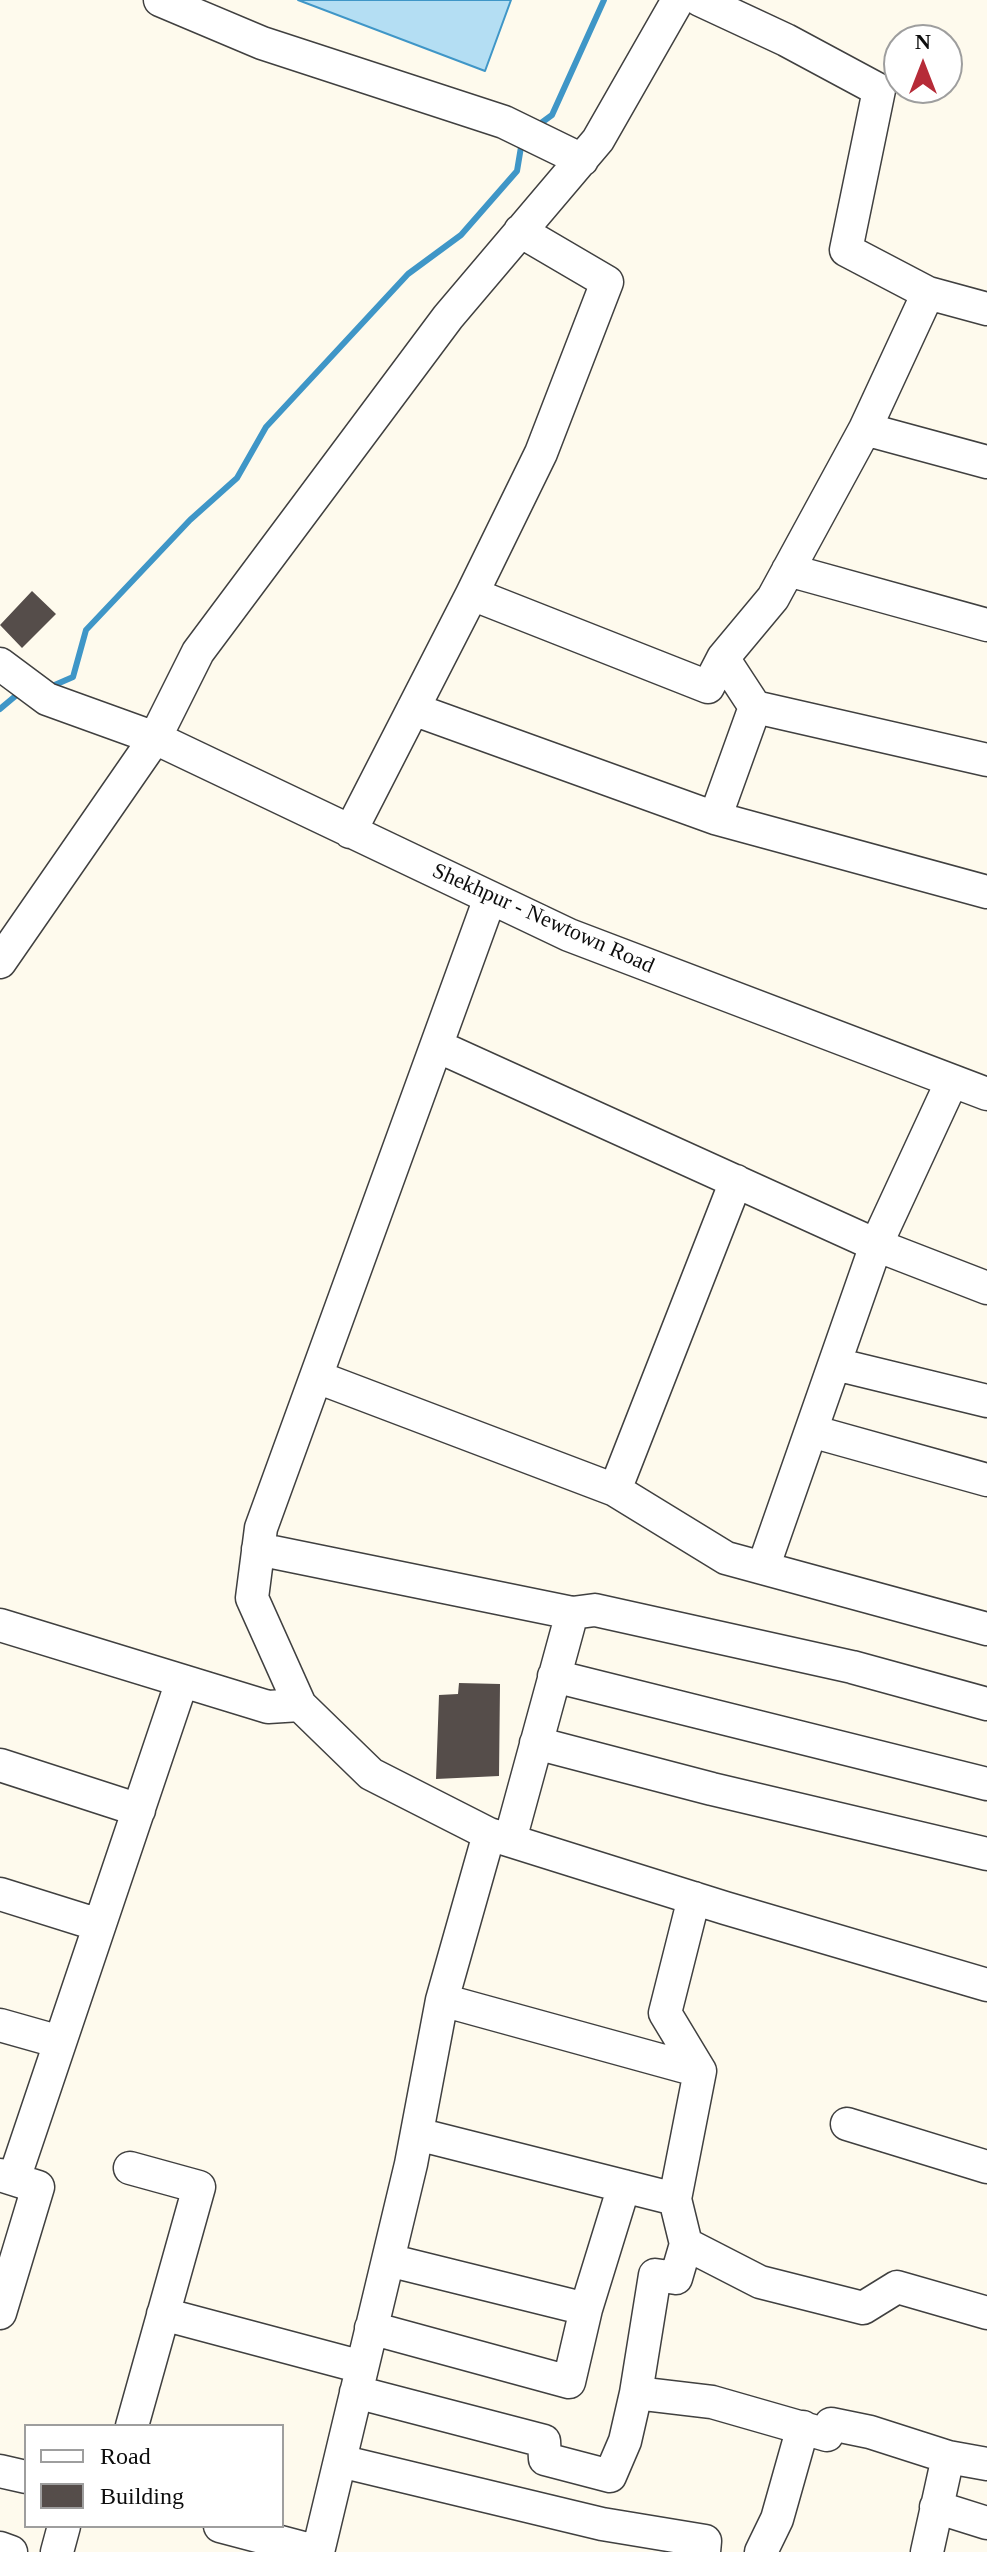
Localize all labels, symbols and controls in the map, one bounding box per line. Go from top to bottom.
north arrow [883,24,963,104]
text: N [915,29,931,54]
street label: Shekhpur - Newtown Road [428,858,658,980]
legend [24,2424,284,2528]
text: Road [100,2443,151,2469]
text: Building [100,2483,184,2509]

